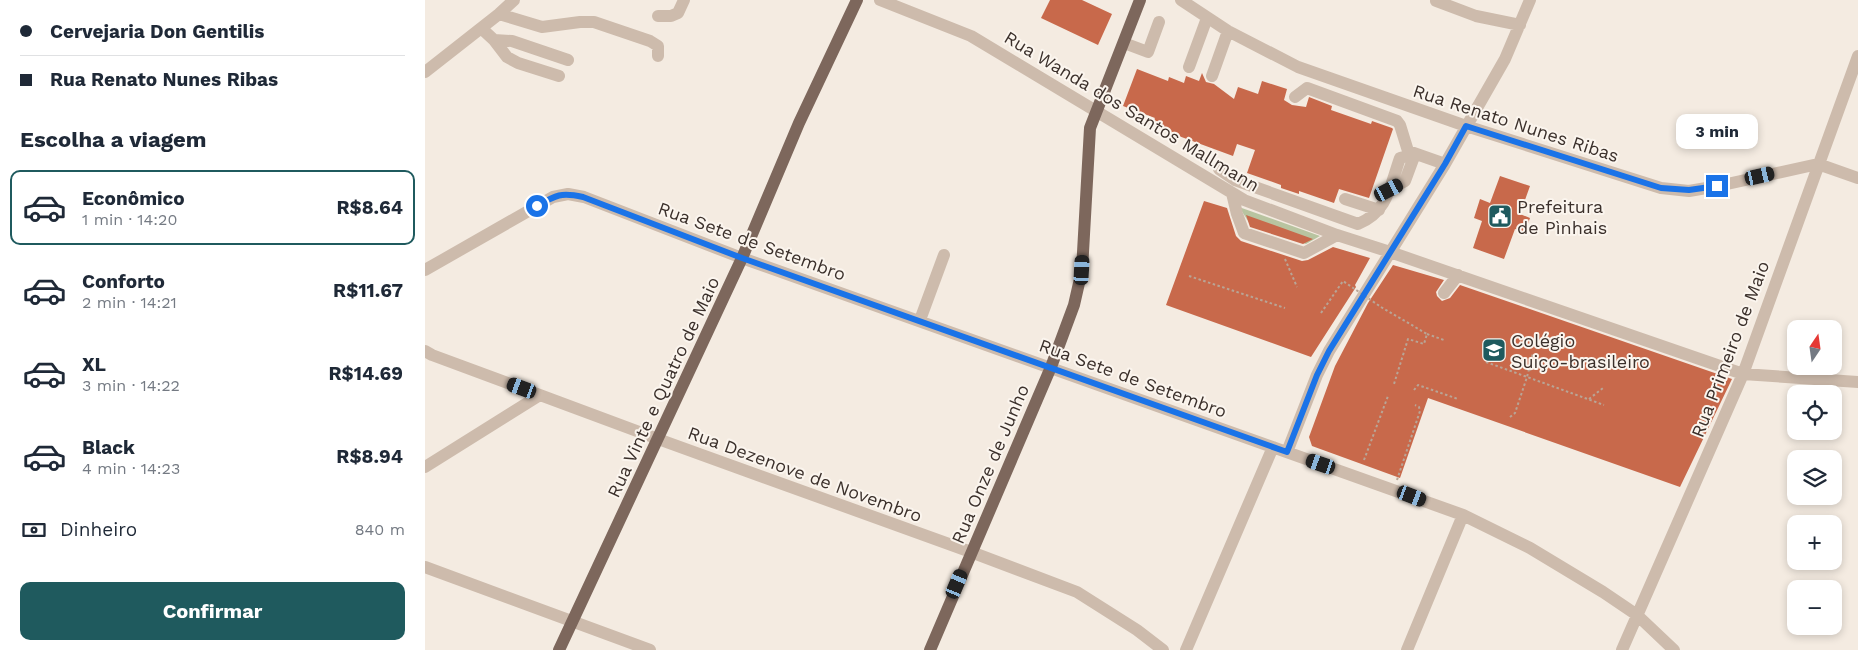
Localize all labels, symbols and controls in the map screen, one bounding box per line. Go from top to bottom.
text: Cervejaria Don Gentilis [50,20,264,43]
street label: Rua Wanda dos Santos Mallmann [1001,26,1263,196]
text: Rua Renato Nunes Ribas [50,68,278,91]
street label: Rua Renato Nunes Ribas [1410,80,1622,166]
callout: 3 min [1676,114,1758,148]
text: 3 min [1695,122,1739,141]
text: Escolha a viagem [20,127,207,152]
car [1743,165,1776,187]
route end [1706,175,1728,197]
car [1372,177,1405,203]
icon: car [22,185,67,230]
text: Econômico [82,187,185,210]
route start [526,195,548,217]
text: R$8.64 [336,196,403,219]
place label: Prefeitura de Pìnhais [1517,196,1607,238]
street label: Rua Sete de Setembro [655,197,849,285]
public building icon: Prefeitura de Pìnhais [1487,203,1513,229]
text: 1 min · 14:20 [82,210,177,229]
car [1073,255,1090,285]
street label: Rua Primeiro de Maio [1687,258,1773,440]
icon: car [22,268,67,313]
text: Conforto [82,270,165,293]
street label: Rua Vinte e Quatro de Maio [603,273,723,501]
text: R$11.67 [333,279,403,302]
text: 2 min · 14:21 [82,293,177,312]
north arrow [1787,320,1843,375]
map controls [1787,320,1842,635]
place label: Colégio Suiço-brasileiro [1511,330,1650,372]
street label: Rua Sete de Setembro [1036,334,1230,422]
school or university icon: Colégio Suiço-brasileiro [1481,337,1507,363]
icon: car [22,351,67,396]
text: XL [82,353,106,376]
text: R$14.69 [329,362,403,385]
text: 3 min · 14:22 [82,376,180,395]
car [505,376,538,400]
street label: Rua Onze de Junho [947,381,1033,547]
button: locate [1787,385,1842,440]
street label: Rua Dezenove de Novembro [685,422,925,526]
icon: car [22,434,67,479]
text: Black [82,436,135,459]
text: R$8.94 [336,445,403,468]
button: layers [1787,450,1842,505]
car [1304,452,1337,476]
text: 4 min · 14:23 [82,459,180,478]
car [1395,484,1428,508]
button: + [1787,515,1842,570]
icon: cash [20,516,48,544]
text: Dinheiro [60,518,137,541]
text: 840 m [355,520,405,539]
car [944,567,969,601]
button: − [1787,580,1842,635]
button: Confirmar [20,582,405,640]

